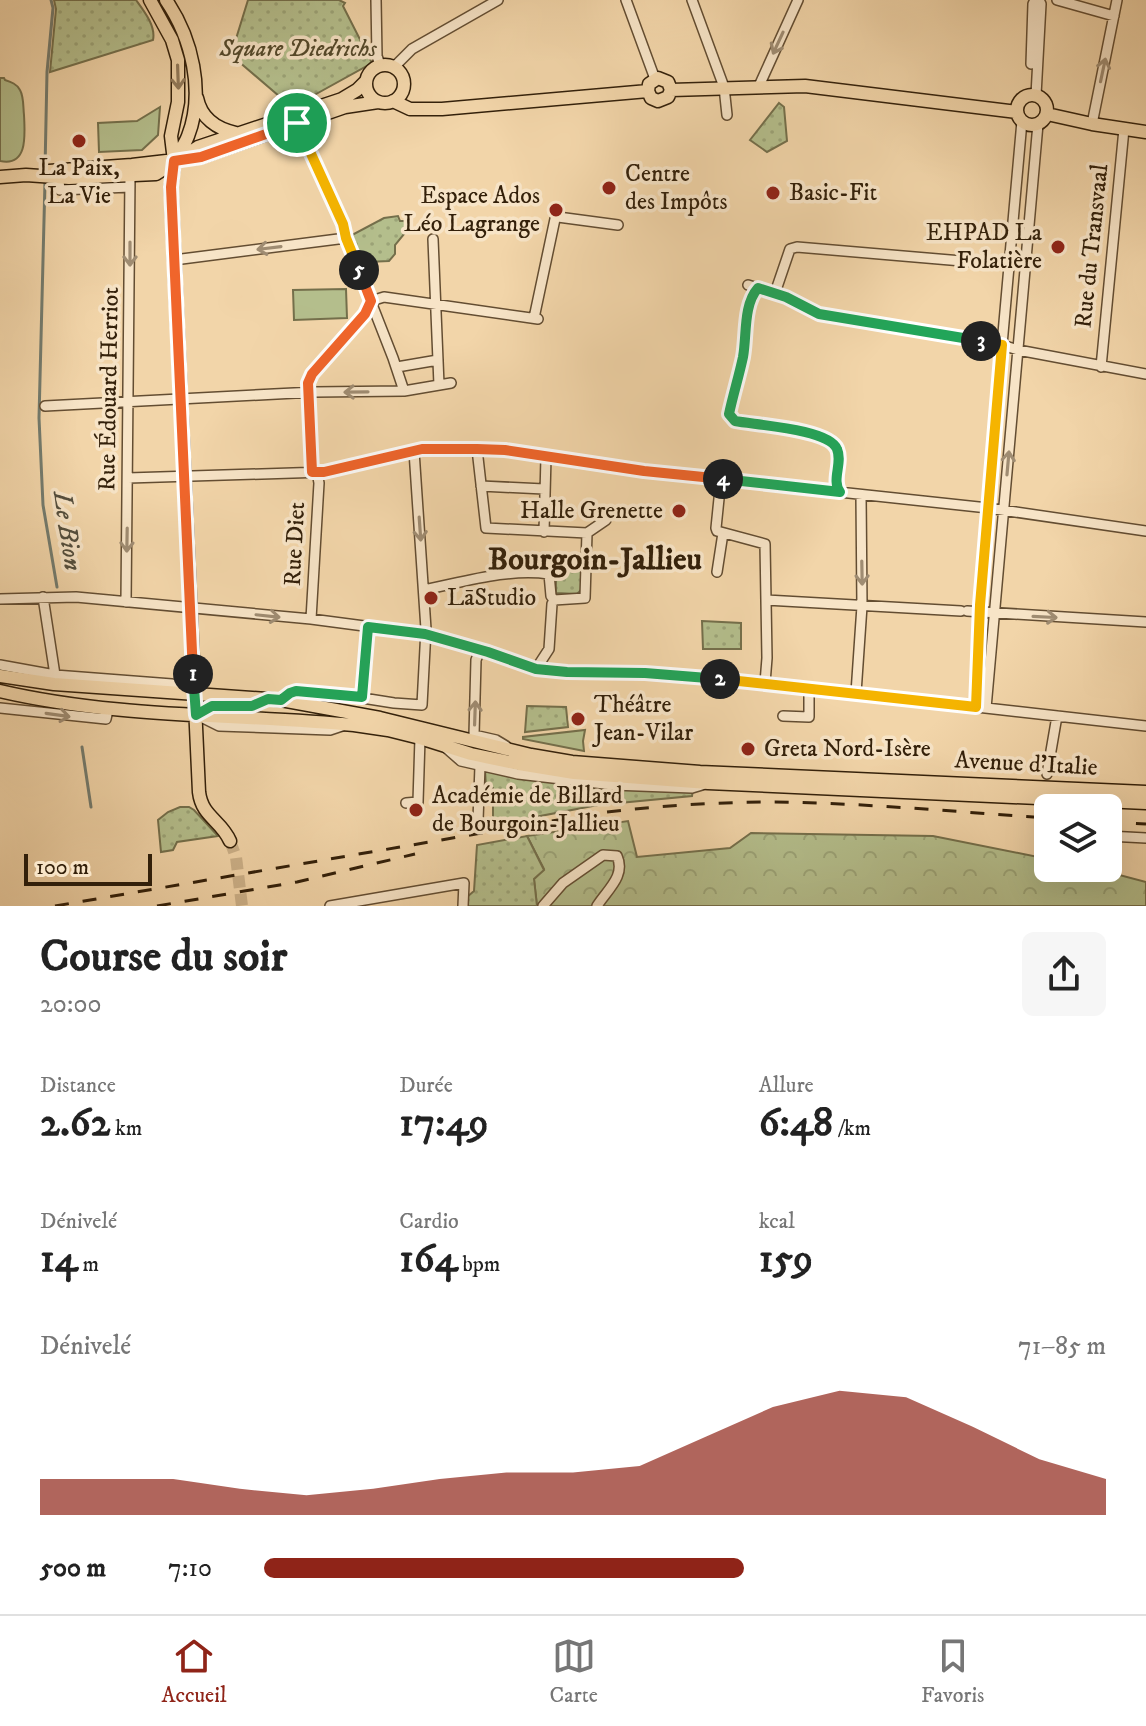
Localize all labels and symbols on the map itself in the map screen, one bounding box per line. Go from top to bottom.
one-way arrow [770,31,785,55]
park label: Square Diedrichs [218,34,377,64]
one-way arrow [1096,58,1111,83]
one-way arrow [171,63,186,90]
pin [263,89,331,157]
marker: La Paix, La Vie [70,132,88,150]
place label: La Paix, La Vie [38,153,120,211]
place label: Centre des Impôts [625,159,727,217]
street label: Rue du Transvaal [1068,162,1116,330]
place label: Basic-Fit [789,178,877,208]
marker: Centre des Impôts [600,179,618,197]
place label: Espace Ados Léo Lagrange [403,181,540,239]
marker: Basic-Fit [764,184,782,202]
marker: Espace Ados Léo Lagrange [547,201,565,219]
place label: EHPAD La Folatière [926,218,1043,276]
marker: EHPAD La Folatière [1049,238,1067,256]
one-way arrow [122,240,138,267]
one-way arrow [257,241,282,256]
pin: 5 [339,250,379,290]
street label: Rue Édouard Herriot [92,286,126,491]
pin: 3 [961,321,1001,361]
one-way arrow [343,384,370,399]
one-way arrow [1001,450,1016,477]
pin: 4 [703,459,743,499]
water label: Le Bion [45,487,89,573]
place label: Halle Grenette [520,496,663,526]
street label: Rue Diet [278,501,312,587]
marker: Halle Grenette [670,502,688,520]
one-way arrow [413,515,428,542]
one-way arrow [119,526,135,553]
district label: Bourgoin-Jallieu [488,540,702,580]
one-way arrow [854,559,870,586]
place label: LāStudio [447,583,536,613]
marker: LāStudio [422,589,440,607]
one-way arrow [254,608,281,623]
one-way arrow [1031,609,1058,624]
pin: 1 [173,654,213,694]
pin: 2 [700,659,740,699]
place label: Théâtre Jean-Vilar [592,690,693,748]
one-way arrow [467,700,482,727]
one-way arrow [45,708,70,723]
marker: Théâtre Jean-Vilar [569,710,587,728]
place label: Greta Nord-Isère [764,734,931,764]
marker: Greta Nord-Isère [739,740,757,758]
street label: Avenue d'Italie [954,745,1098,783]
place label: Académie de Billard de Bourgoin-Jallieu [432,781,623,839]
marker: Académie de Billard de Bourgoin-Jallieu [407,801,425,819]
scale bar [24,850,152,886]

